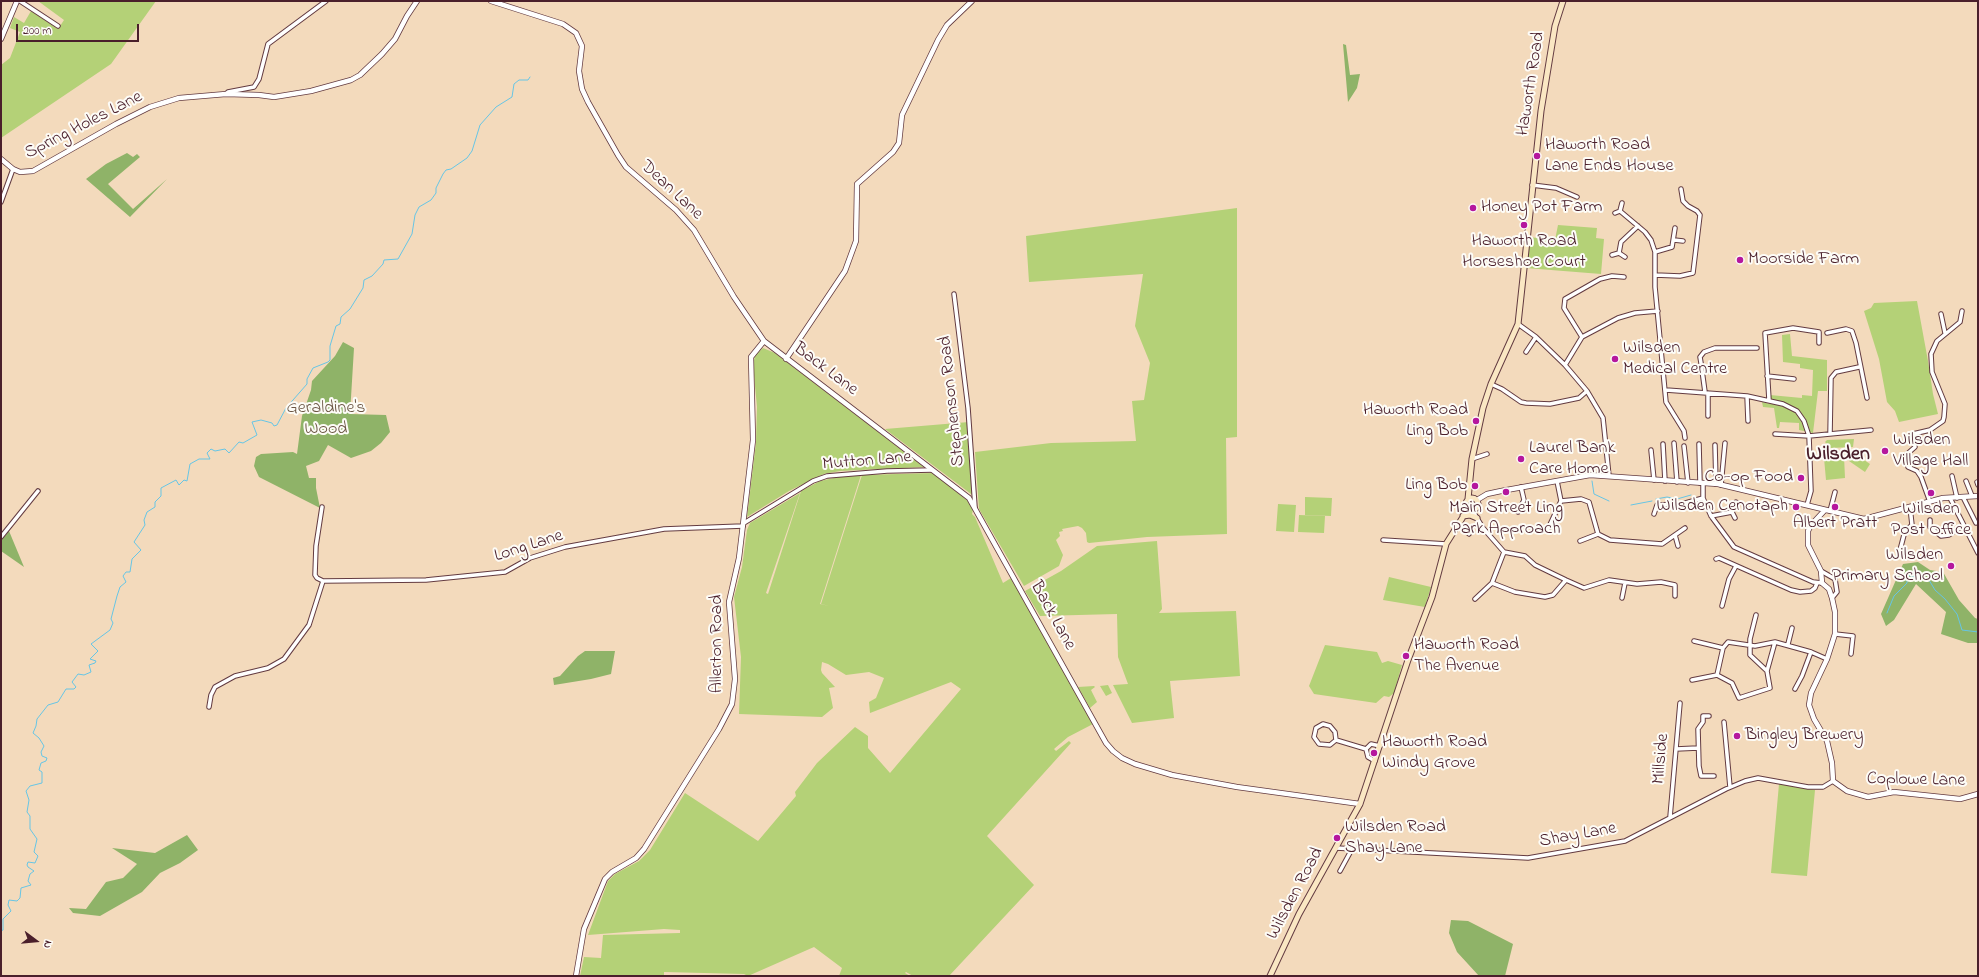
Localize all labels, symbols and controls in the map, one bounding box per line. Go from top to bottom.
scale bar [18,16,141,42]
text: 200 m [23,22,52,40]
street label: Haworth Road [1513,30,1551,138]
street label: Spring Holes Lane [22,87,146,165]
place label: Haworth Road Lane Ends House [1545,135,1674,178]
marker: Haworth Road Lane Ends House [1532,151,1542,161]
street label: Dean Lane [635,157,707,225]
place label: Honey Pot Farm [1481,197,1602,219]
marker: Honey Pot Farm [1468,203,1478,213]
marker: Haworth Road Horseshoe Court [1519,220,1529,230]
place label: Haworth Road Horseshoe Court [1462,231,1586,274]
place label: Moorside Farm [1748,249,1859,271]
marker: Moorside Farm [1735,255,1745,265]
street label: Stephenson Road [935,335,971,467]
place label: Wilsden Medical Centre [1623,338,1727,380]
street label: Back Lane [788,339,862,401]
marker: Wilsden Medical Centre [1610,354,1620,364]
park label: Geraldine's Wood [286,398,366,440]
place label: Haworth Road Ling Bob [1363,400,1468,442]
marker: Haworth Road Ling Bob [1471,416,1481,426]
place label: Wilsden Village Hall [1893,430,1968,472]
place label: Laurel Bank Care Home [1529,438,1615,480]
district label: Wilsden [1806,444,1870,468]
marker: Wilsden Village Hall [1880,446,1890,456]
street label: Mutton Lane [822,447,912,477]
marker: Laurel Bank Care Home [1516,454,1526,464]
place label: Co-op Food [1704,467,1793,489]
marker: Co-op Food [1796,473,1806,483]
place label: Ling Bob [1405,475,1467,497]
marker: Ling Bob [1470,481,1480,491]
marker: Main Street Ling Park Approach [1501,487,1511,497]
marker: Wilsden Post Office [1926,488,1936,498]
place label: Wilsden Cenotaph [1656,496,1788,518]
place label: Main Street Ling Park Approach [1449,498,1563,540]
place label: Wilsden Post Office [1891,499,1971,542]
marker: Wilsden Cenotaph [1791,502,1801,512]
marker: Albert Pratt [1830,502,1840,512]
place label: Albert Pratt [1793,513,1877,535]
street label: Long Lane [492,526,566,568]
place label: Wilsden Primary School [1832,545,1943,588]
marker: Wilsden Primary School [1946,561,1956,571]
street label: Back Lane [1024,578,1080,654]
street label: Allerton Road [707,595,729,693]
place label: Haworth Road The Avenue [1414,635,1519,678]
marker: Haworth Road The Avenue [1401,651,1411,661]
place label: Bingley Brewery [1745,725,1863,747]
marker: Bingley Brewery [1732,731,1742,741]
place label: Haworth Road Windy Grove [1382,732,1487,774]
street label: Millside [1649,733,1675,785]
marker: Haworth Road Windy Grove [1369,748,1379,758]
street label: Coplowe Lane [1867,769,1965,793]
place label: Wilsden Road Shay Lane [1345,817,1446,860]
street label: Shay Lane [1538,819,1618,853]
marker: Wilsden Road Shay Lane [1332,833,1342,843]
street label: Wilsden Road [1263,844,1329,944]
north arrow [16,921,56,961]
text: N [39,939,56,950]

